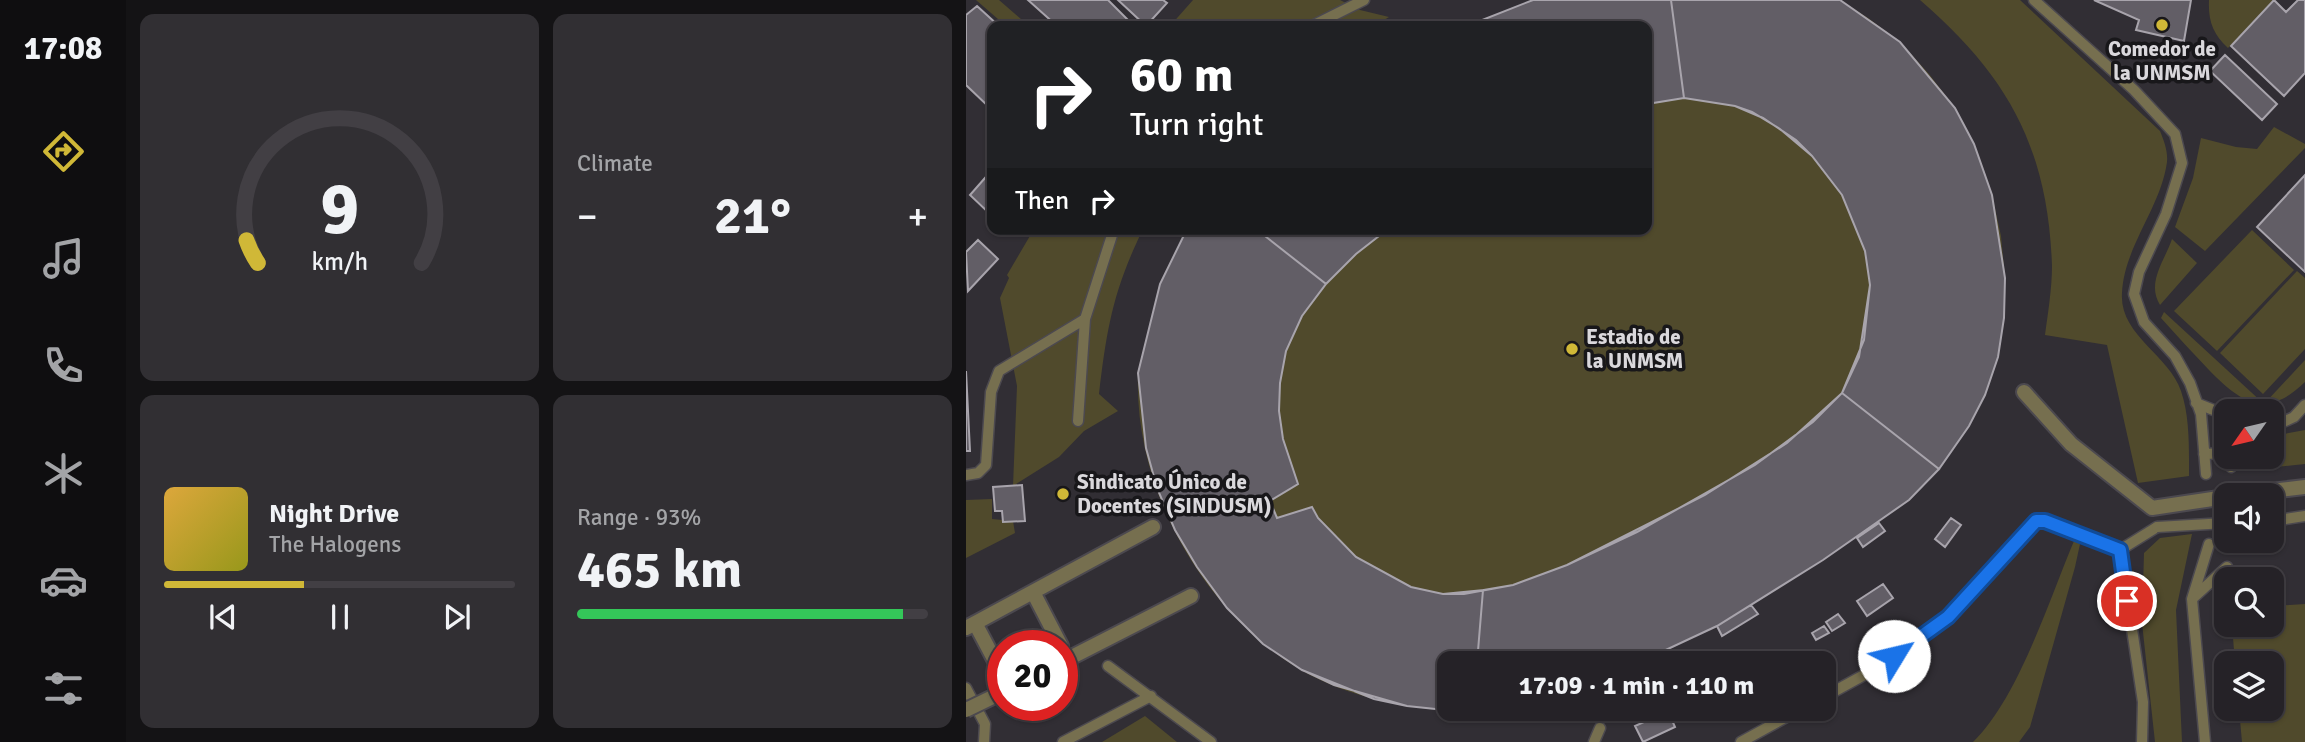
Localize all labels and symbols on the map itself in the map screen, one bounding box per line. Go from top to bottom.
marker: Comedor de la UNMSM [2154,17,2170,33]
place label: Comedor de la UNMSM [2108,36,2216,86]
place label: Estadio de la UNMSM [1586,324,1683,374]
marker: Estadio de la UNMSM [1564,341,1580,357]
north arrow [2214,399,2284,469]
place label: Sindicato Único de Docentes (SINDUSM) [1077,468,1272,519]
marker: Sindicato Único de Docentes (SINDUSM) [1055,486,1071,502]
pin [2097,571,2157,631]
position arrow [1857,619,1931,693]
speed limit sign: 20 [987,630,1078,721]

